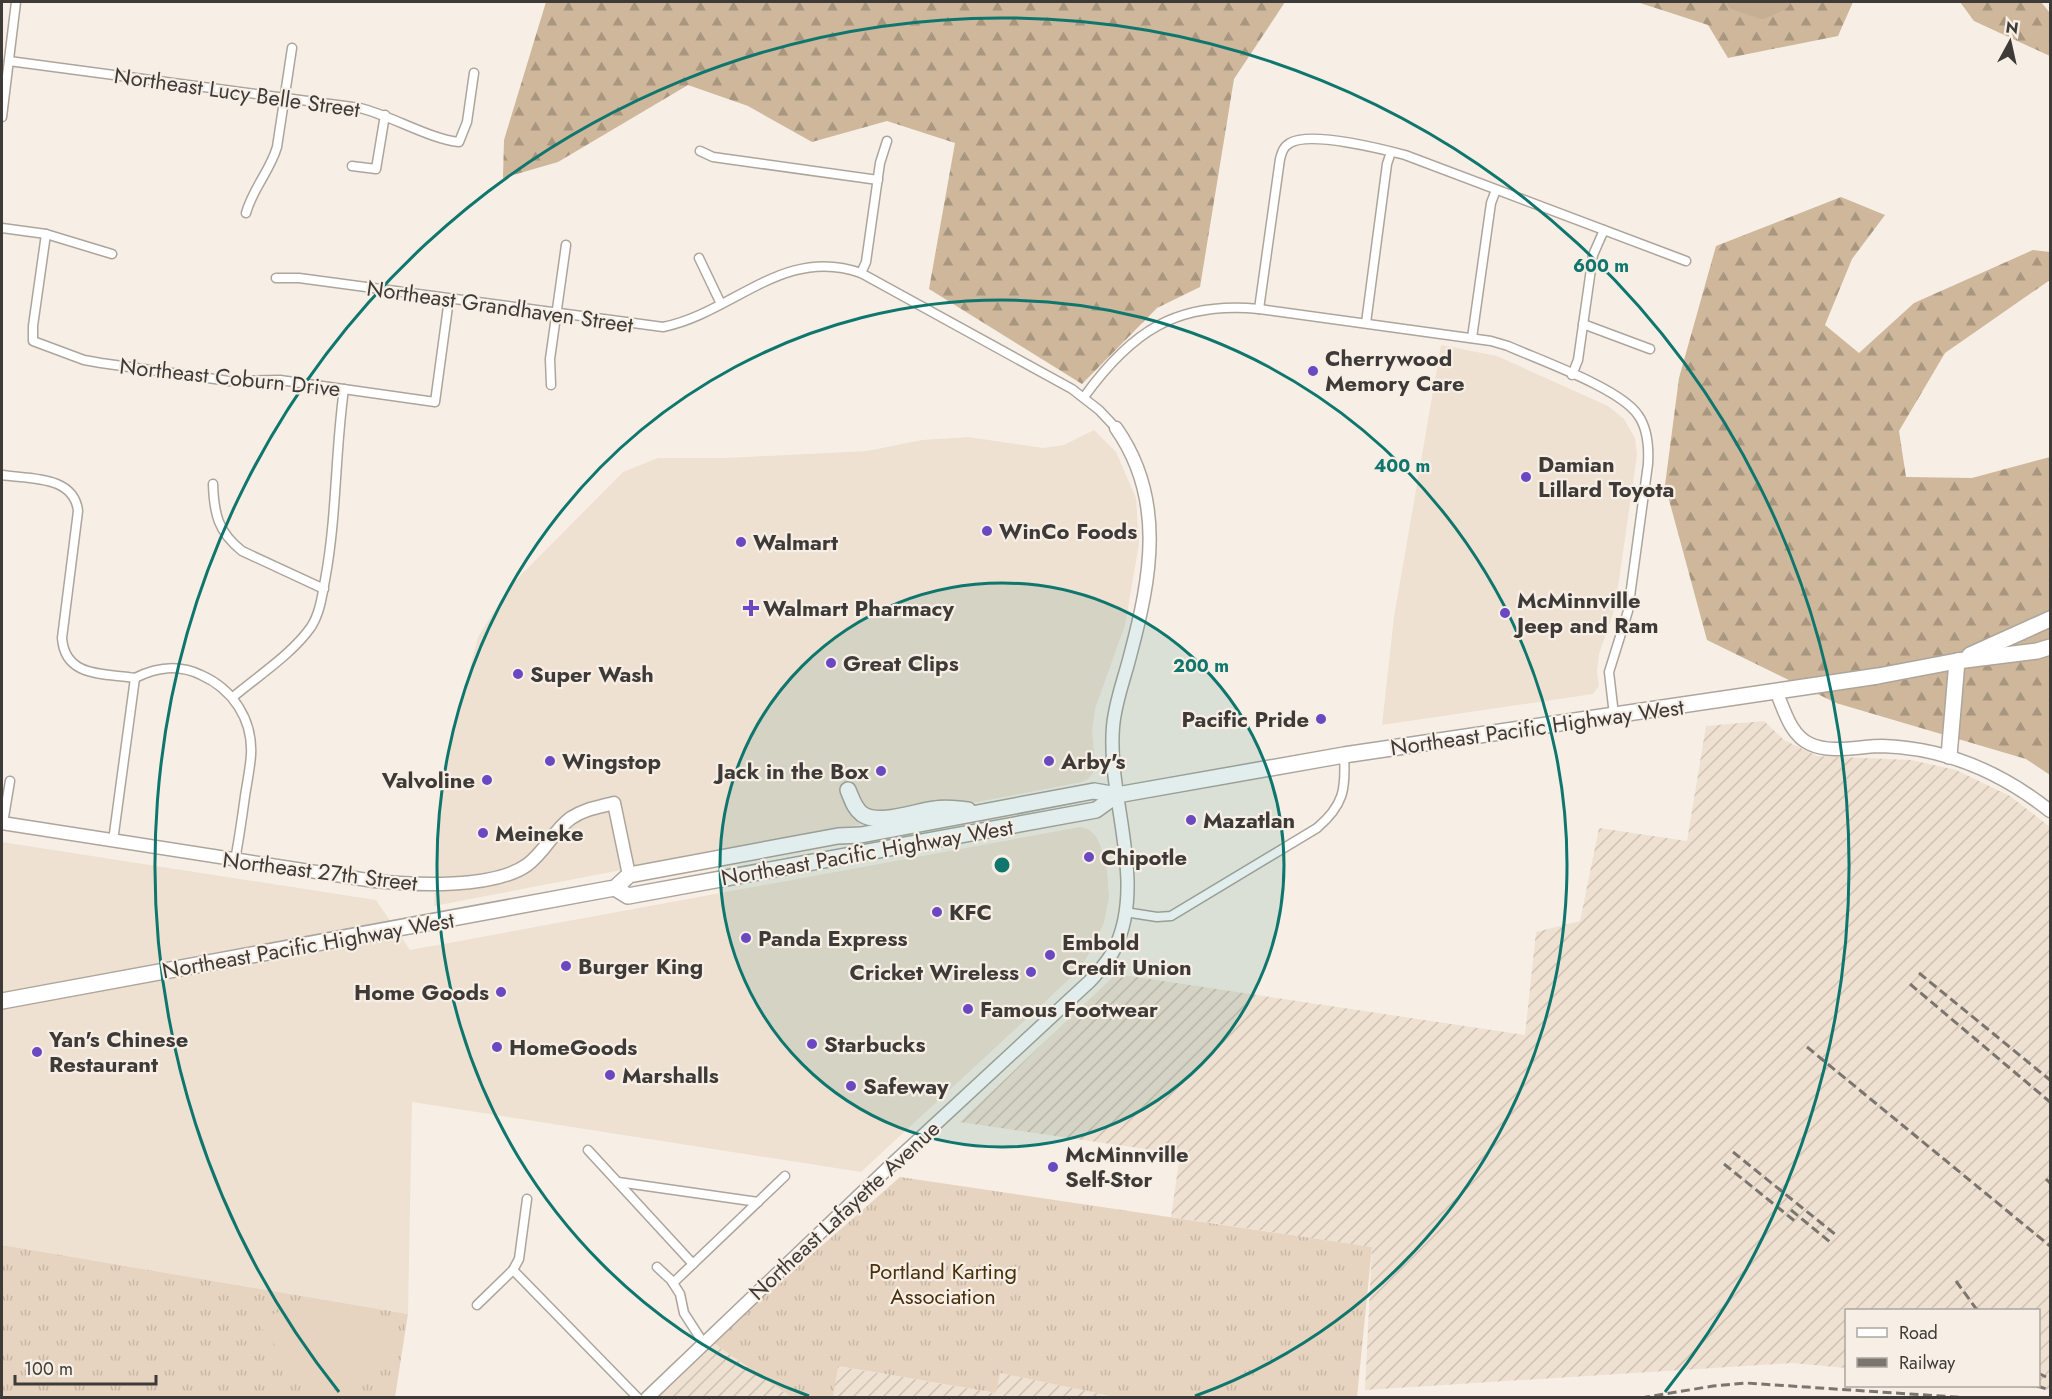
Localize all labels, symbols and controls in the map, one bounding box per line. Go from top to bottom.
north arrow [1980,12,2040,72]
text: N [2004,15,2020,40]
street label: Northeast Lucy Belle Street [112,59,363,125]
text: 600 m [1573,253,1629,279]
street label: Northeast Grandhaven Street [365,271,636,341]
place label: Cherrywood Memory Care [1325,342,1465,399]
street label: Northeast Coburn Drive [118,349,342,405]
marker: Cherrywood Memory Care [1306,364,1320,378]
place label: Damian Lillard Toyota [1538,448,1674,505]
text: 400 m [1374,453,1430,479]
marker: Damian Lillard Toyota [1519,470,1533,484]
place label: WinCo Foods [999,515,1137,547]
marker: WinCo Foods [980,524,994,538]
place label: Walmart [753,526,838,558]
marker: Walmart [734,535,748,549]
place label: McMinnville Jeep and Ram [1513,584,1658,641]
place label: Walmart Pharmacy [763,592,954,624]
marker: Walmart Pharmacy [744,601,758,615]
marker: McMinnville Jeep and Ram [1498,606,1512,620]
place label: Great Clips [843,647,959,679]
text: 200 m [1173,653,1229,679]
marker: Great Clips [824,656,838,670]
place label: Super Wash [530,658,654,690]
marker: Super Wash [511,667,525,681]
street label: Northeast Pacific Highway West [1388,690,1687,763]
place label: Pacific Pride [1181,703,1309,735]
marker: Pacific Pride [1314,712,1328,726]
place label: Wingstop [562,745,661,777]
place label: Arby's [1060,745,1126,777]
marker: Wingstop [543,754,557,768]
marker: Arby's [1042,754,1056,768]
place label: Jack in the Box [713,755,869,787]
place label: Valvoline [381,764,475,796]
marker: Jack in the Box [874,764,888,778]
marker: Valvoline [480,773,494,787]
place label: Mazatlan [1203,804,1295,836]
street label: Northeast Pacific Highway West [718,810,1016,893]
marker: Mazatlan [1184,813,1198,827]
place label: Meineke [495,817,584,849]
marker: Meineke [476,826,490,840]
place label: Chipotle [1101,841,1187,873]
street label: Northeast 27th Street [221,843,420,899]
marker: Chipotle [1082,850,1096,864]
centre of rings [992,855,1012,875]
place label: KFC [949,896,992,928]
street label: Northeast Pacific Highway West [159,903,457,986]
marker: KFC [930,905,944,919]
place label: Panda Express [758,922,908,954]
place label: Embold Credit Union [1062,926,1192,983]
marker: Panda Express [739,931,753,945]
marker: Embold Credit Union [1043,948,1057,962]
place label: Burger King [578,950,703,982]
place label: Cricket Wireless [850,956,1019,988]
marker: Burger King [559,959,573,973]
marker: Cricket Wireless [1024,965,1038,979]
place label: Home Goods [354,976,489,1008]
marker: Home Goods [494,985,508,999]
place label: Famous Footwear [980,993,1158,1025]
marker: Famous Footwear [961,1002,975,1016]
place label: Yan's Chinese Restaurant [48,1023,188,1080]
place label: Starbucks [824,1028,925,1060]
place label: HomeGoods [509,1031,637,1063]
marker: Starbucks [805,1037,819,1051]
marker: HomeGoods [490,1040,504,1054]
marker: Yan's Chinese Restaurant [30,1045,44,1059]
place label: Marshalls [622,1059,719,1091]
marker: Marshalls [603,1068,617,1082]
place label: Safeway [863,1070,949,1102]
marker: Safeway [844,1079,858,1093]
street label: Northeast Lafayette Avenue [741,1113,947,1307]
place label: McMinnville Self-Stor [1065,1138,1189,1195]
marker: McMinnville Self-Stor [1046,1160,1060,1174]
park label: Portland Karting Association [869,1255,1017,1312]
legend [1845,1309,2040,1387]
text: Road [1899,1320,1938,1346]
scale bar [15,1348,156,1386]
text: Railway [1899,1350,1955,1376]
text: 100 m [24,1356,73,1382]

